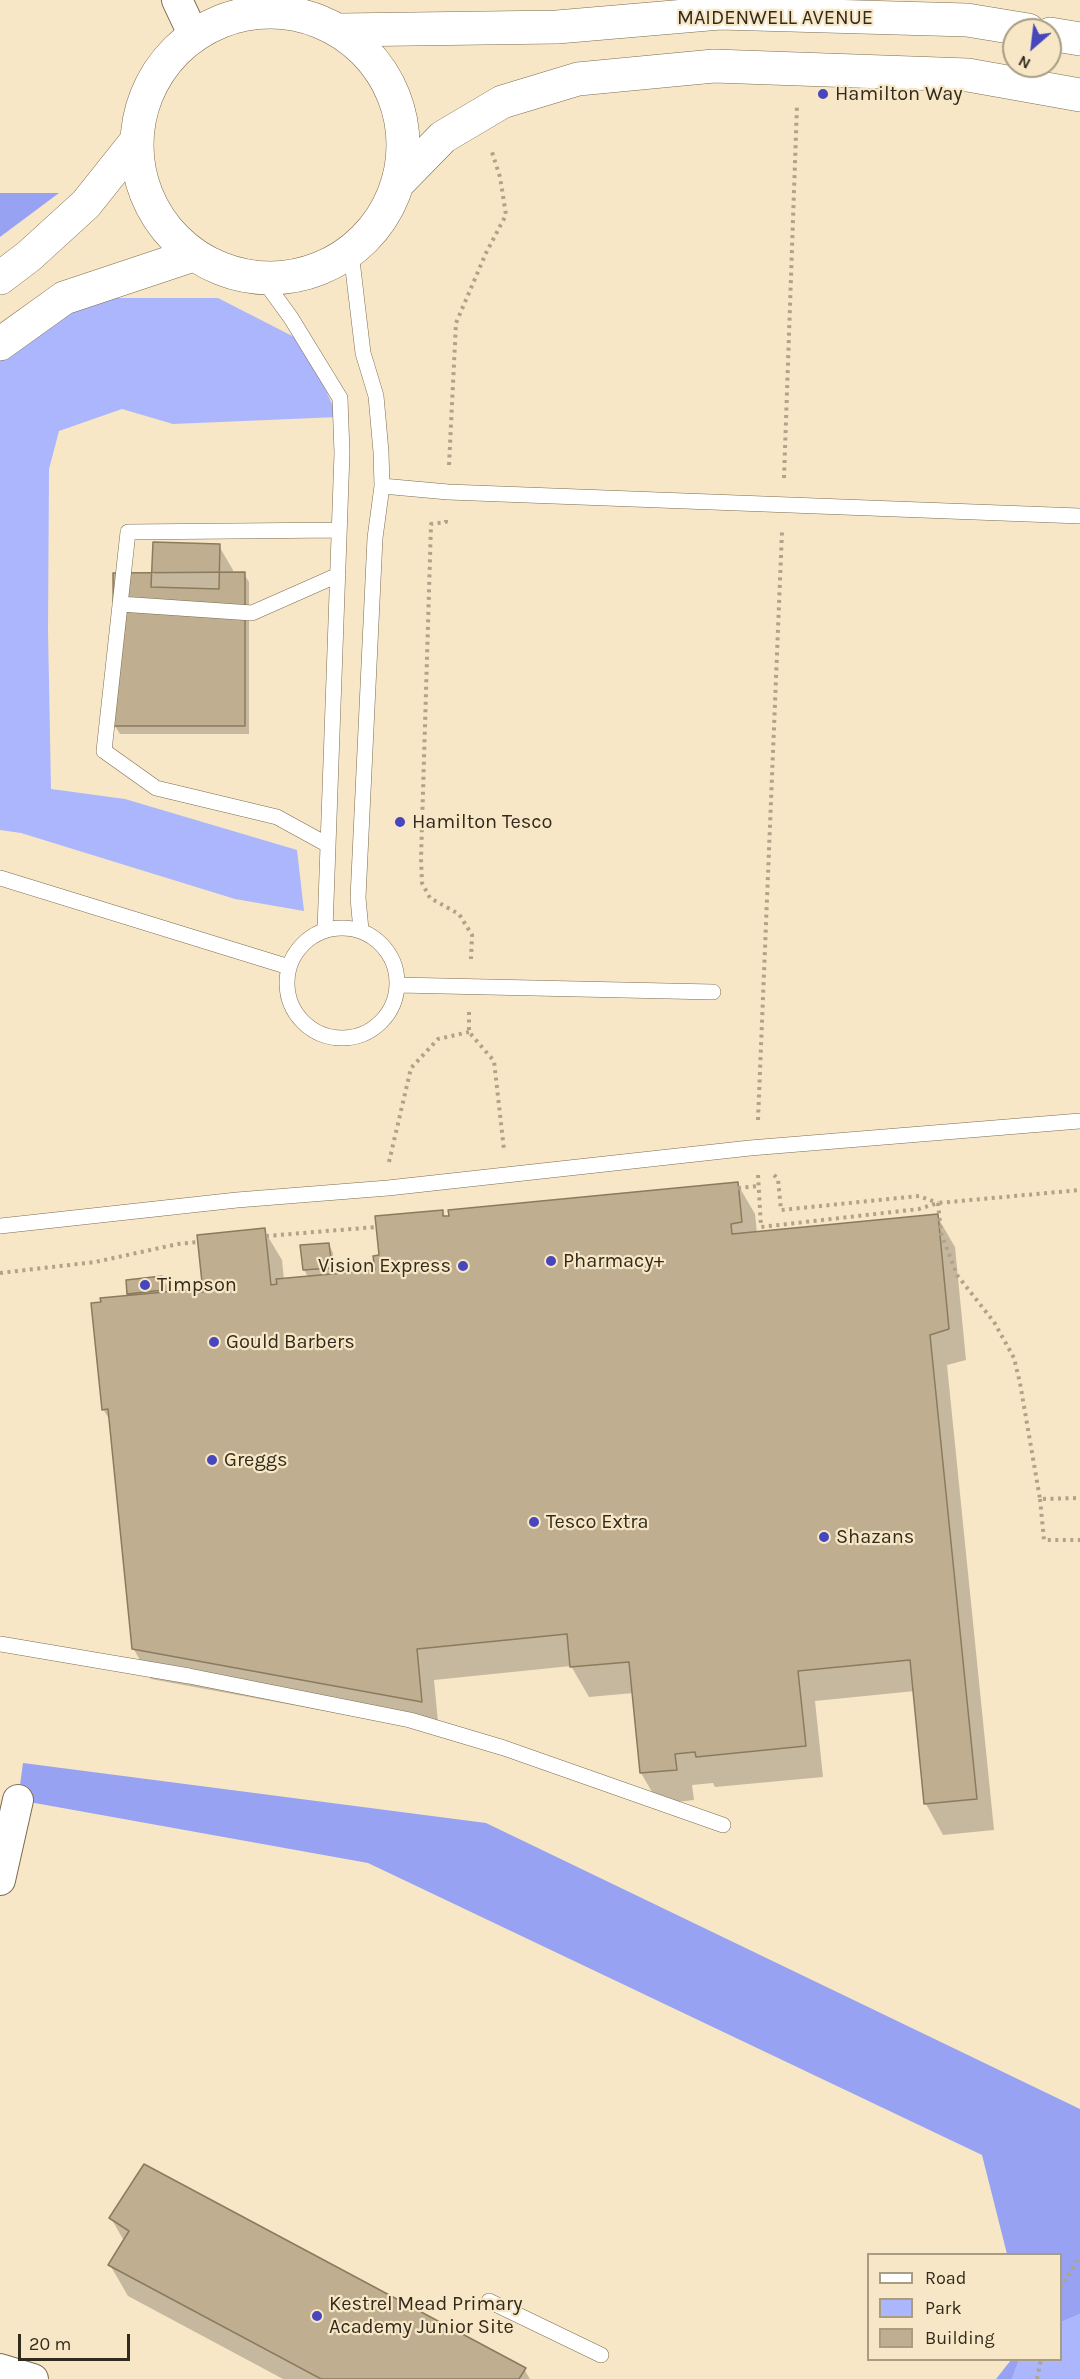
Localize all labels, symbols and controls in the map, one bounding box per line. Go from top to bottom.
street label: MAIDENWELL AVENUE [677,6,873,30]
north arrow [1002,18,1062,78]
text: N [1015,51,1034,74]
place label: Hamilton Way [835,82,962,106]
marker: Hamilton Way [816,87,830,101]
place label: Hamilton Tesco [412,810,552,834]
marker: Hamilton Tesco [393,815,407,829]
place label: Pharmacy+ [563,1249,664,1273]
place label: Vision Express [318,1254,451,1278]
marker: Pharmacy+ [544,1254,558,1268]
marker: Vision Express [456,1259,470,1273]
place label: Timpson [157,1273,237,1297]
marker: Timpson [138,1278,152,1292]
place label: Gould Barbers [226,1330,355,1354]
marker: Gould Barbers [207,1335,221,1349]
place label: Greggs [224,1448,287,1472]
marker: Greggs [205,1453,219,1467]
place label: Tesco Extra [546,1510,649,1534]
marker: Tesco Extra [527,1515,541,1529]
place label: Shazans [836,1525,914,1549]
marker: Shazans [817,1530,831,1544]
legend [867,2253,1062,2361]
text: Road [925,2267,966,2289]
place label: Kestrel Mead Primary Academy Junior Site [329,2292,523,2339]
text: Park [925,2297,962,2319]
marker: Kestrel Mead Primary Academy Junior Site [310,2309,324,2323]
scale bar [21,2322,134,2360]
text: Building [925,2327,995,2349]
text: 20 m [29,2333,71,2355]

